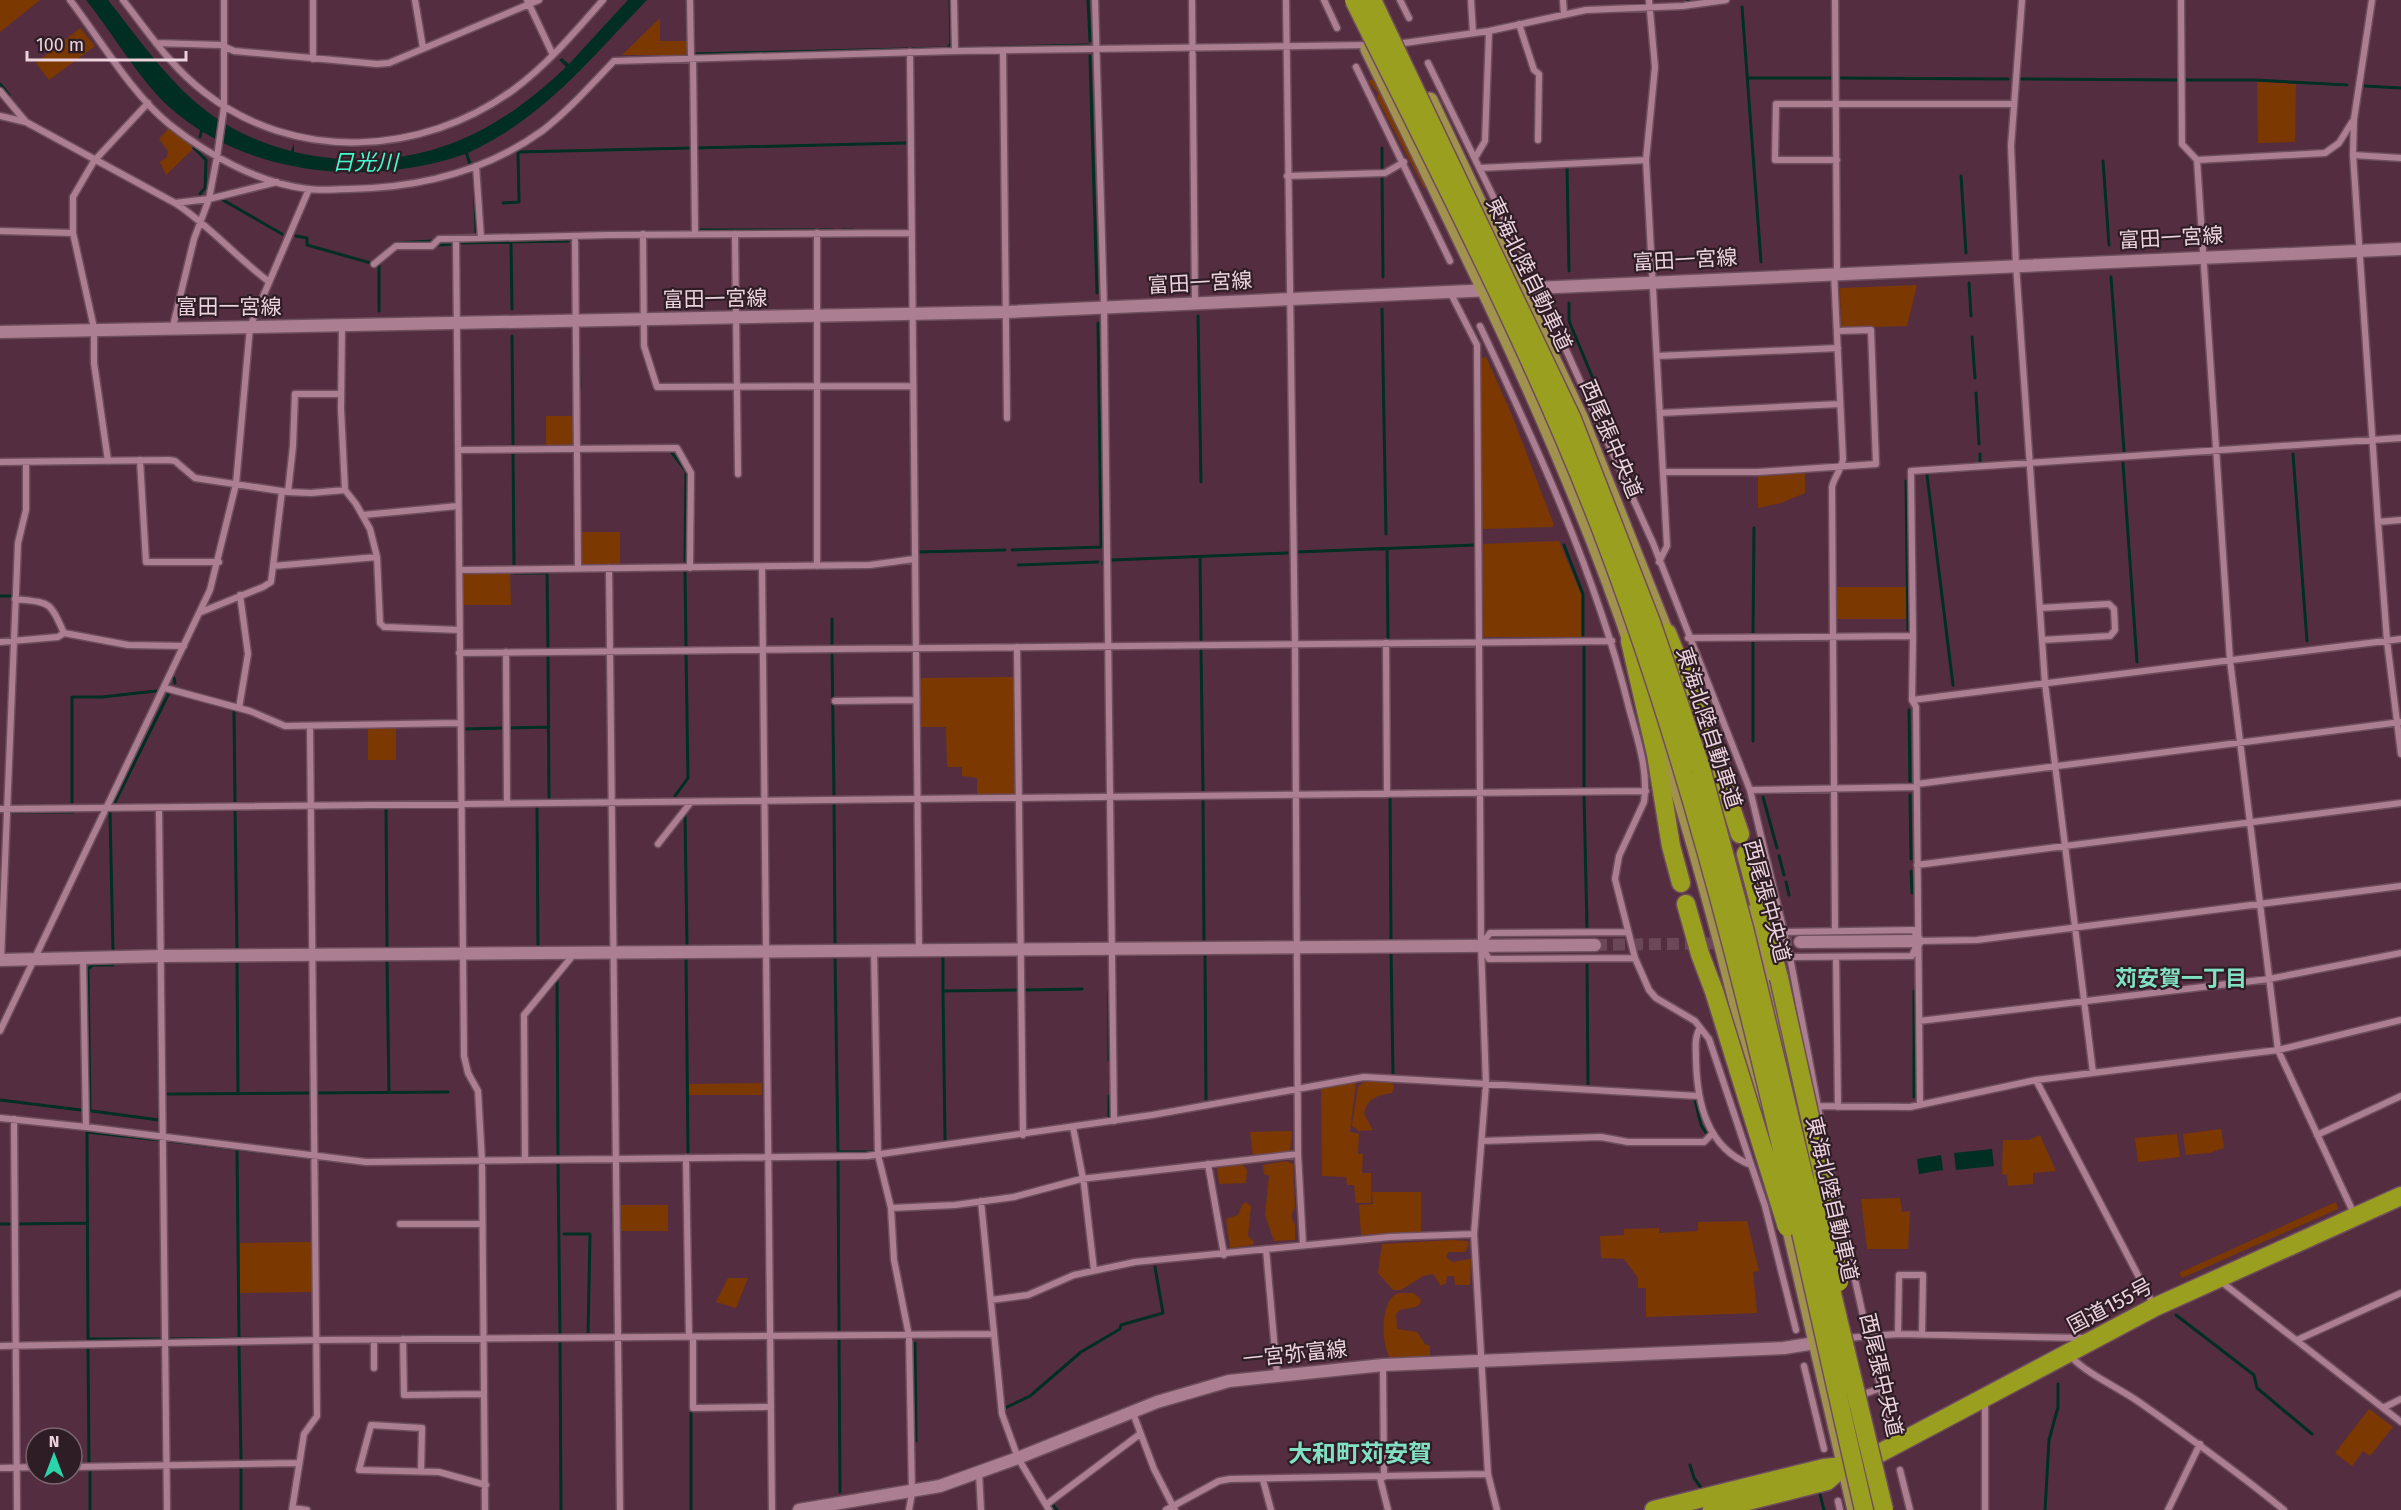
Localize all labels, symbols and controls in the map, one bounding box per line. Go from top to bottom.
scale bar [27,24,186,62]
text: 100 m [36,34,84,56]
water label: 日光川 [332,149,400,176]
street label: 東海北陸自動車道 [1480,193,1578,355]
street label: 富田一宮線 [2118,222,2224,254]
street label: 富田一宮線 [1632,244,1738,276]
street label: 富田一宮線 [1147,267,1253,299]
street label: 富田一宮線 [662,285,768,313]
street label: 富田一宮線 [177,294,282,320]
street label: 西尾張中央道 [1574,376,1648,502]
street label: 東海北陸自動車道 [1671,644,1747,812]
street label: 西尾張中央道 [1738,837,1796,965]
district label: 苅安賀一丁目 [2115,965,2247,992]
street label: 東海北陸自動車道 [1800,1114,1864,1284]
street label: 国道155号 [2063,1273,2157,1339]
street label: 西尾張中央道 [1854,1311,1908,1439]
street label: 一宮弥富線 [1241,1336,1349,1372]
north arrow [24,1426,84,1486]
text: N [49,1432,59,1451]
district label: 大和町苅安賀 [1288,1440,1432,1468]

